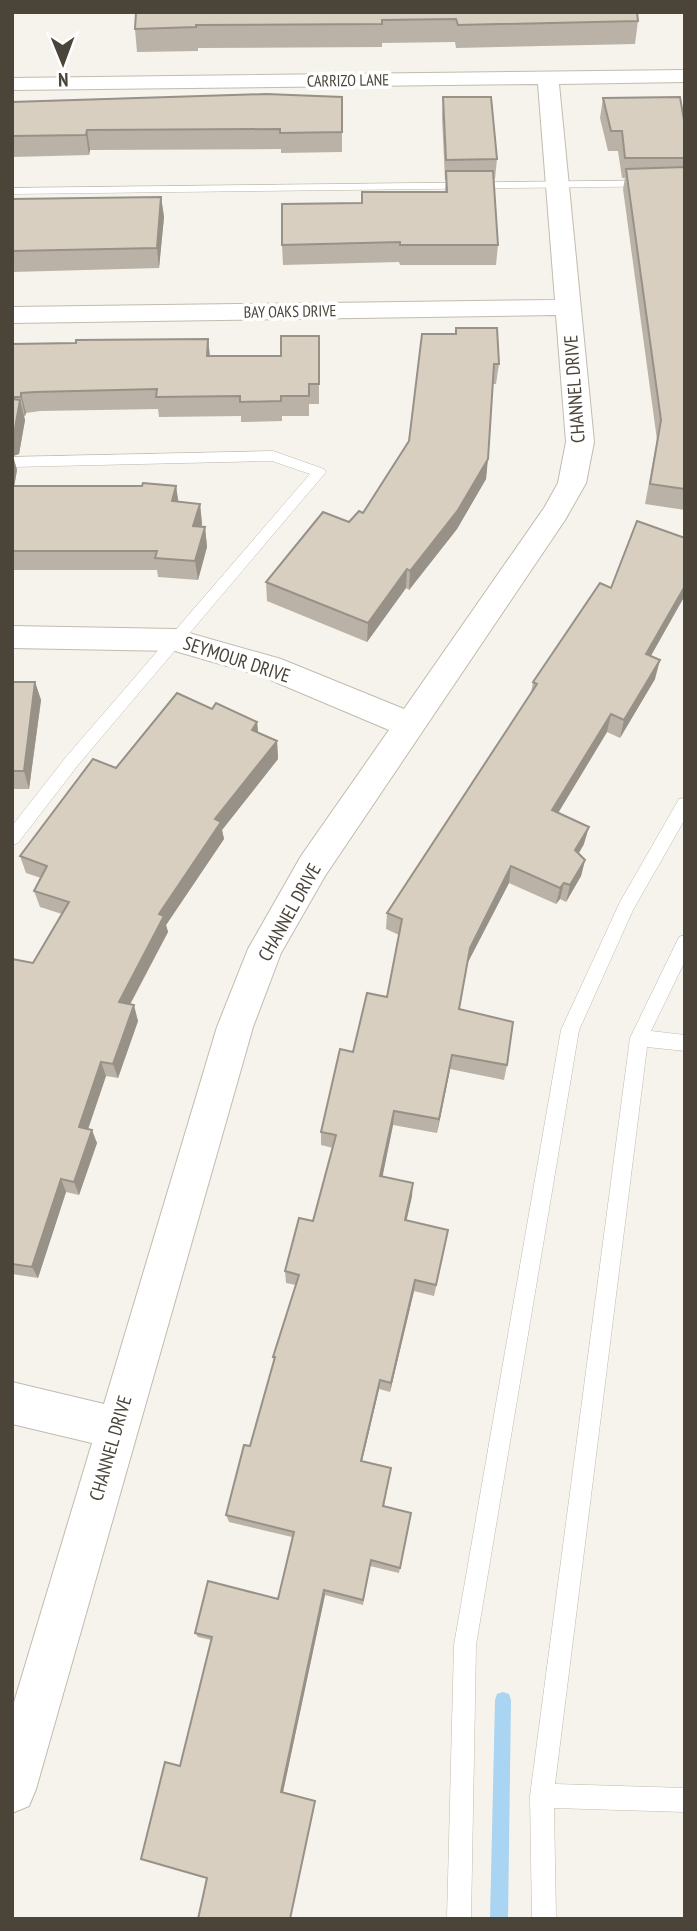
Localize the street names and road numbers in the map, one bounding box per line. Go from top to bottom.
street label: CARRIZO LANE [307,69,389,91]
street label: BAY OAKS DRIVE [243,300,337,322]
street label: CHANNEL DRIVE [558,334,590,444]
street label: SEYMOUR DRIVE [181,630,293,688]
street label: CHANNEL DRIVE [252,859,326,965]
street label: CHANNEL DRIVE [84,1393,136,1503]

